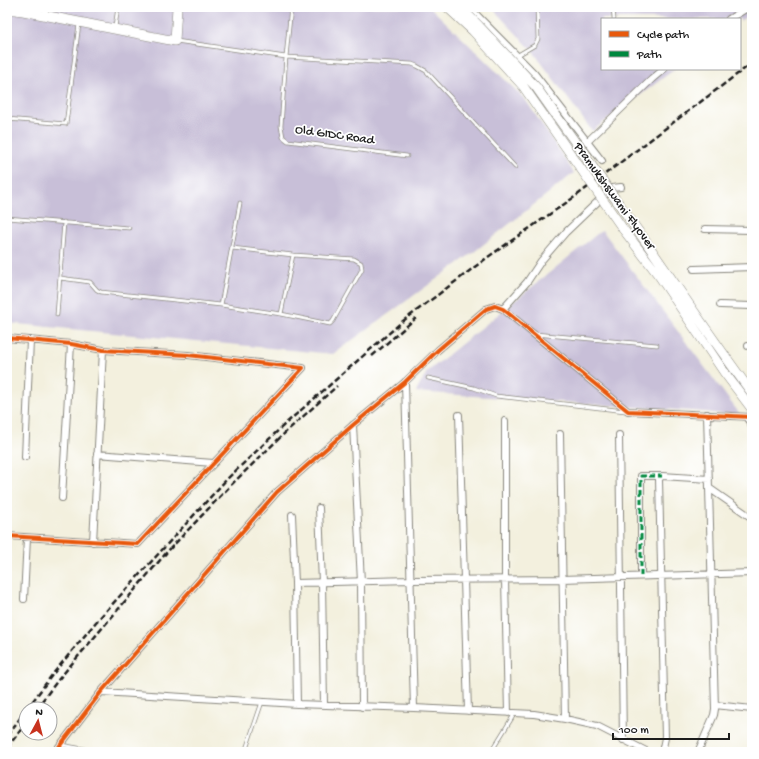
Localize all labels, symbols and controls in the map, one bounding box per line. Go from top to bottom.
legend [601,18,741,70]
text: Cycle path [637,29,690,43]
text: Path [636,49,662,63]
street label: Old GIDC Road [294,123,377,149]
street label: Pramukshswami Flyover [569,139,659,254]
north arrow [18,701,58,741]
text: N [35,707,43,719]
scale bar [613,715,729,741]
text: 100 m [618,724,649,738]

